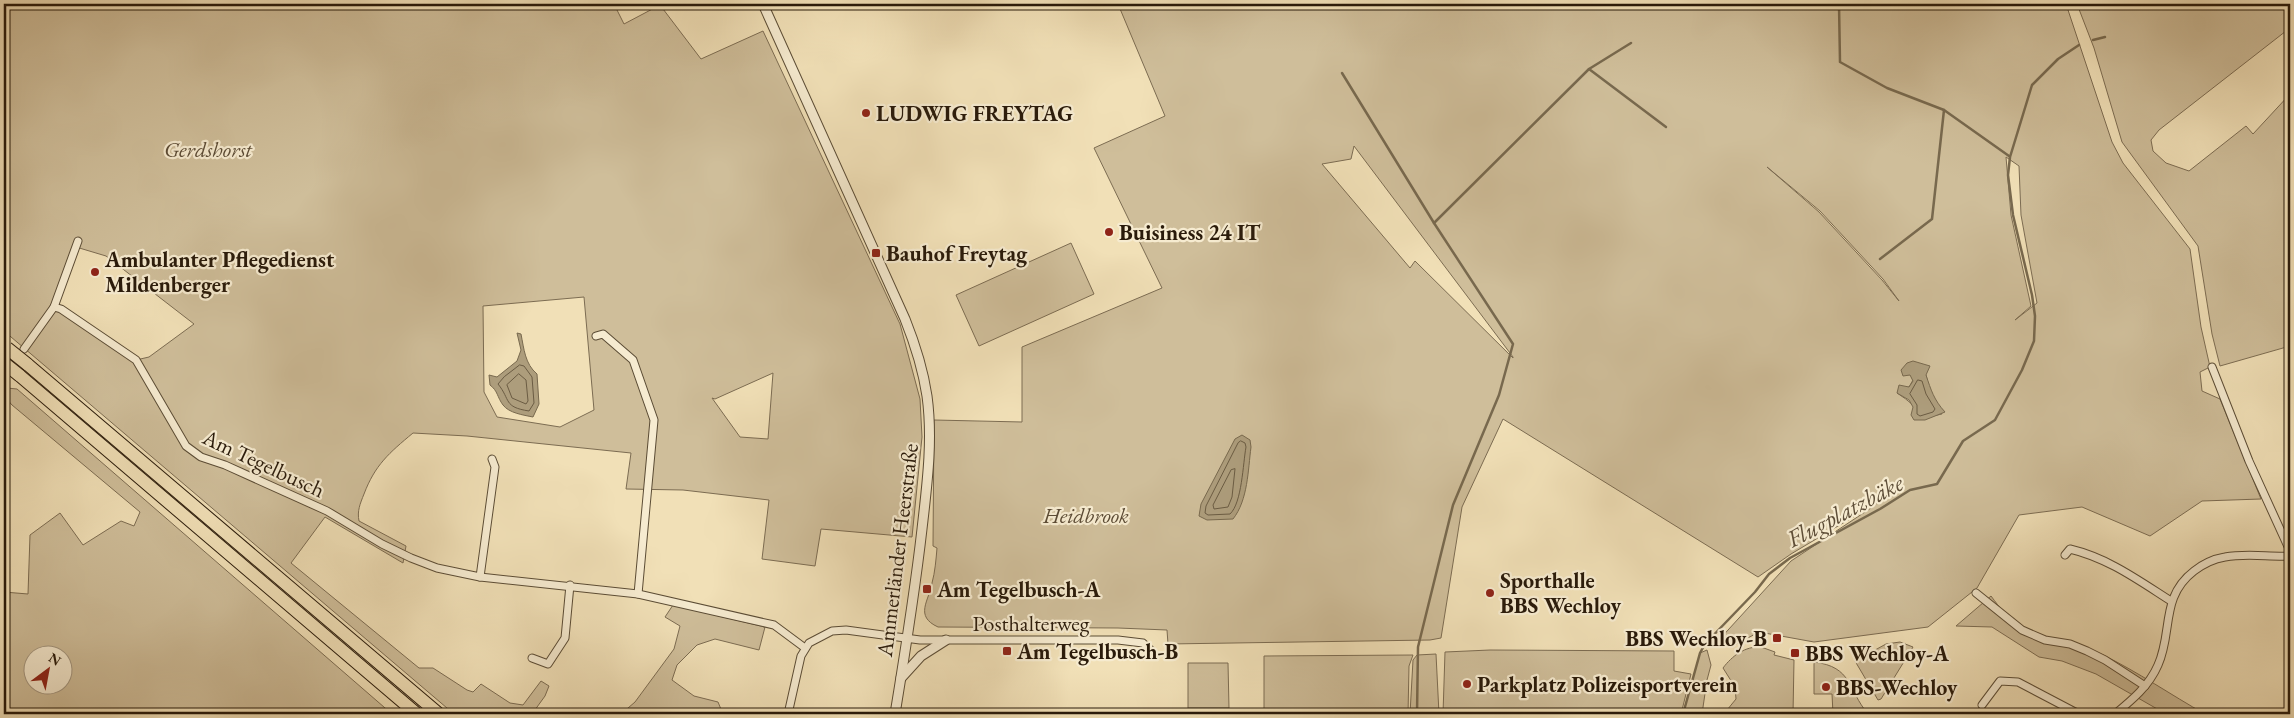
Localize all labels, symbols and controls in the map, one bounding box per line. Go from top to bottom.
place label: LUDWIG FREYTAG [876,99,1073,128]
marker: LUDWIG FREYTAG [860,107,872,119]
park label: Gerdshorst [164,135,254,164]
place label: Buisiness 24 IT [1119,218,1261,247]
marker: Buisiness 24 IT [1103,226,1115,238]
place label: Bauhof Freytag [886,239,1028,268]
place label: Ambulanter Pflegedienst Mildenberger [104,245,335,299]
marker: Bauhof Freytag [870,247,882,259]
marker: Ambulanter Pflegedienst Mildenberger [89,266,101,278]
street label: Am Tegelbusch [197,422,330,504]
street label: Ammerländer Heerstraße [870,441,925,659]
water label: Flugplatzbäke [1780,466,1909,555]
park label: Heidbrook [1042,501,1129,530]
place label: Sporthalle BBS Wechloy [1500,566,1621,620]
place label: Am Tegelbusch-A [936,575,1100,604]
marker: Am Tegelbusch-A [921,583,933,595]
marker: Sporthalle BBS Wechloy [1484,587,1496,599]
street label: Posthalterweg [973,609,1090,638]
place label: BBS Wechloy-B [1625,624,1767,653]
marker: BBS Wechloy-B [1771,632,1783,644]
place label: Am Tegelbusch-B [1016,637,1178,666]
place label: BBS Wechloy-A [1805,639,1949,668]
marker: Am Tegelbusch-B [1001,645,1013,657]
north arrow [22,646,72,696]
marker: BBS Wechloy-A [1789,647,1801,659]
text: N [45,648,65,670]
place label: Parkplatz Polizeisportverein [1477,670,1738,699]
place label: BBS-Wechloy [1836,673,1958,702]
marker: Parkplatz Polizeisportverein [1461,678,1473,690]
marker: BBS-Wechloy [1820,681,1832,693]

